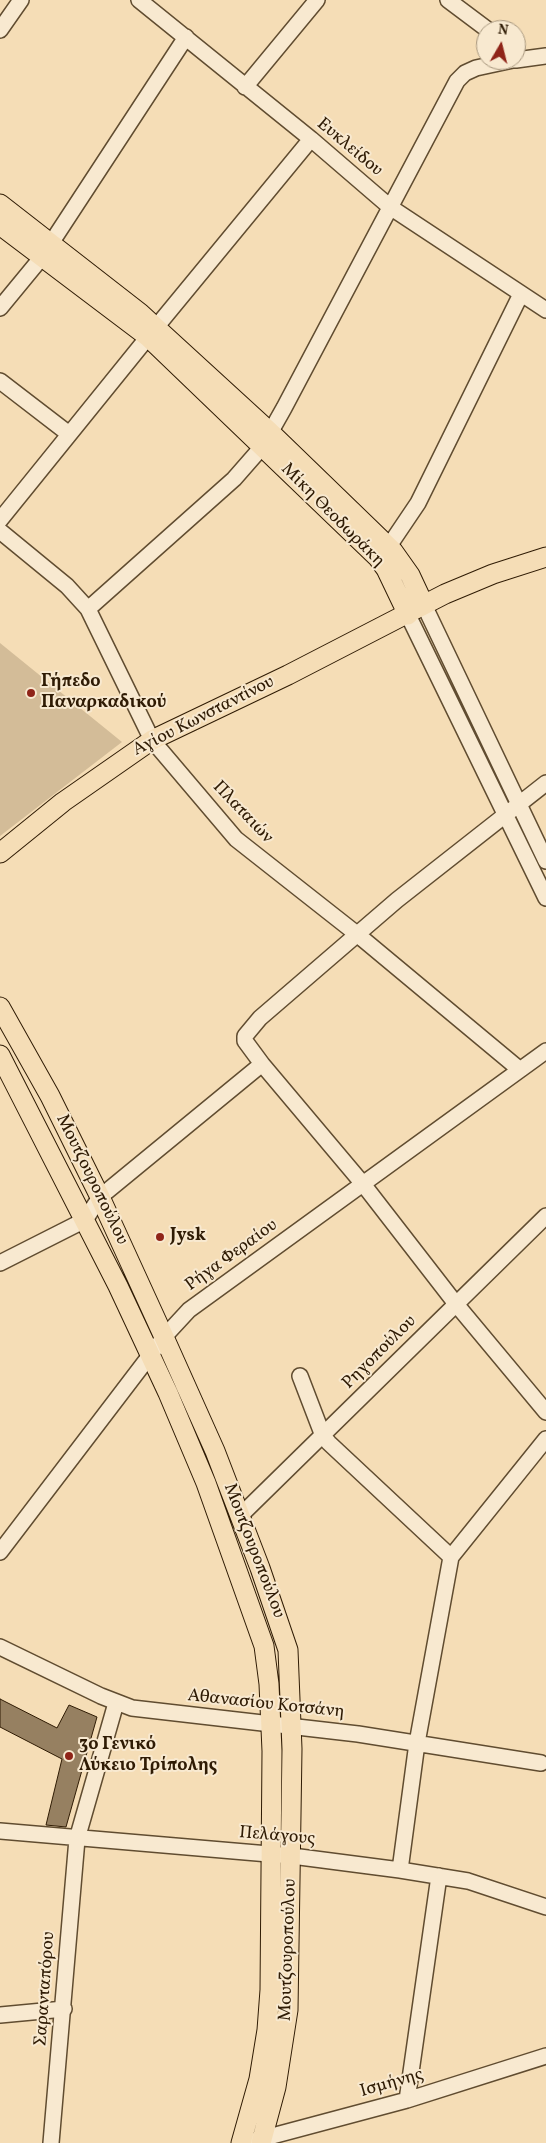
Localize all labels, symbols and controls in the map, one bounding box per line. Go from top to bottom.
north arrow [476,20,526,70]
text: N [497,21,509,41]
street label: Ευκλείδου [312,114,386,182]
street label: Μίκη Θεοδωράκη [275,459,389,573]
place label: Γήπεδο Παναρκαδικού [41,672,166,714]
street label: Αγίου Κωνσταντίνου [130,672,278,762]
marker: Γήπεδο Παναρκαδικού [25,687,37,699]
street label: Πλαταιών [207,777,277,849]
street label: Μουτζουροπούλου [50,1111,132,1249]
street label: Ρήγα Φεραίου [182,1215,282,1297]
place label: Jysk [170,1226,206,1248]
marker: Jysk [154,1231,166,1243]
street label: Ρηγοπούλου [338,1311,422,1395]
street label: Μουτζουροπούλου [217,1481,289,1621]
street label: Αθανασίου Κοτσάνη [186,1686,346,1724]
place label: 3ο Γενικό Λύκειο Τρίπολης [79,1735,217,1778]
marker: 3ο Γενικό Λύκειο Τρίπολης [63,1750,75,1762]
street label: Πελάγους [238,1823,316,1851]
street label: Μουτζουροπούλου [276,1878,302,2022]
street label: Σαρανταπόρου [31,1931,61,2047]
street label: Ισμήνης [358,2065,426,2103]

